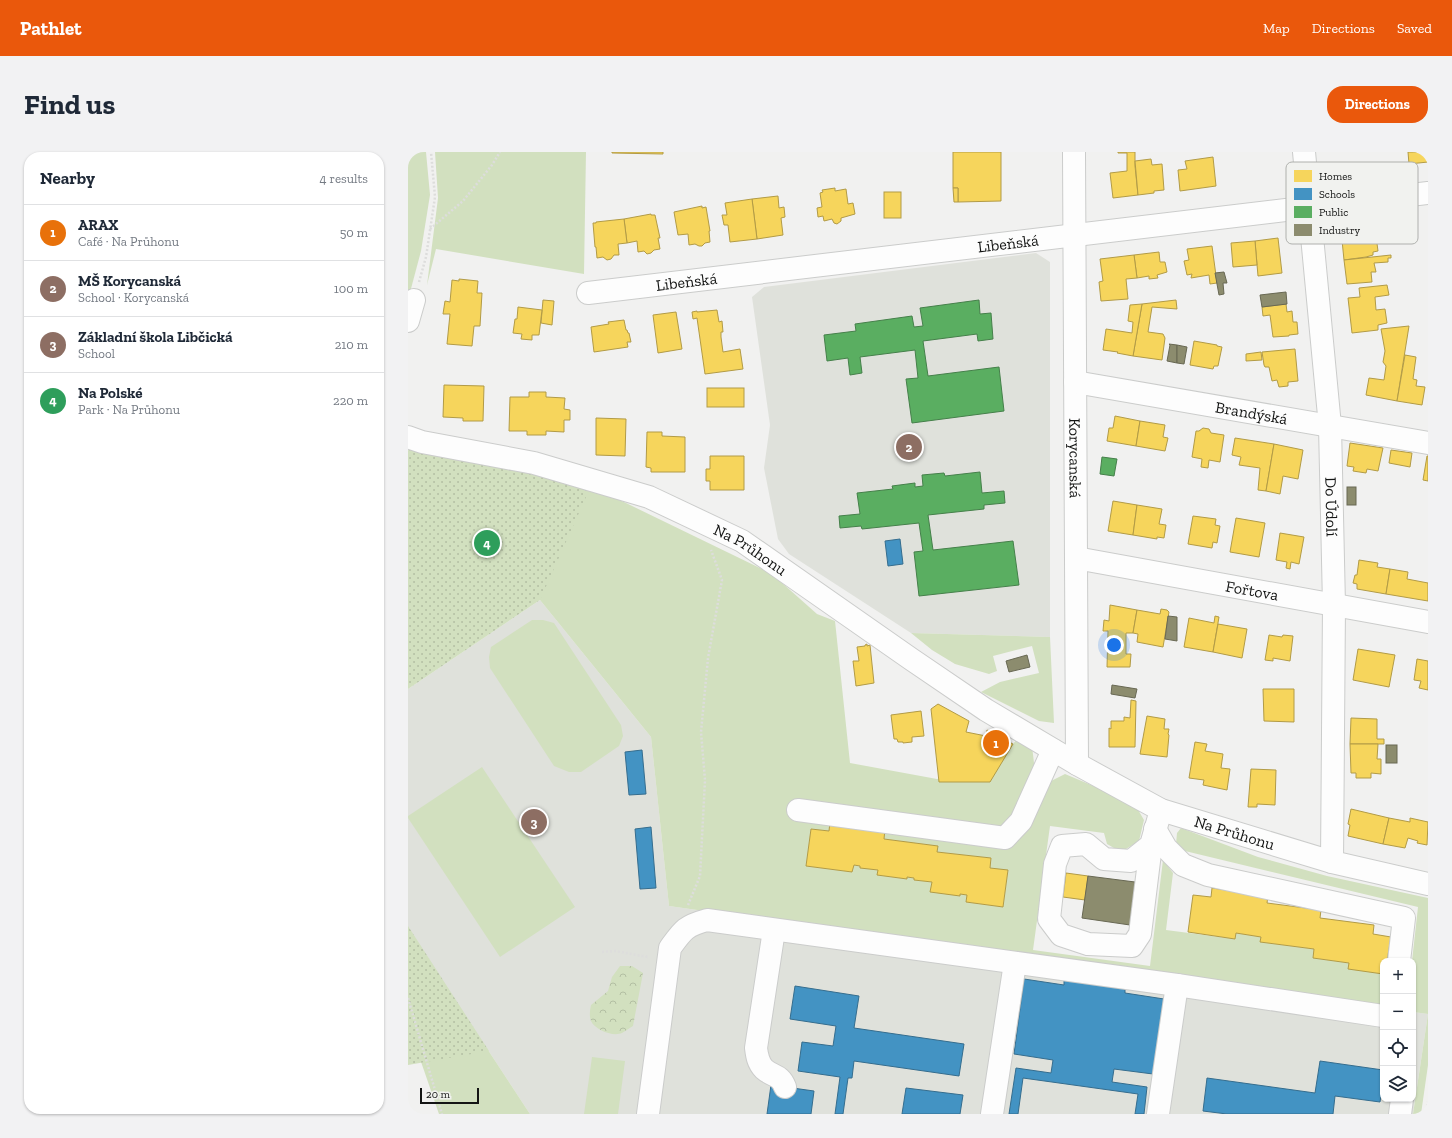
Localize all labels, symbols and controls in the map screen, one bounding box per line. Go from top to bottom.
text: Pathlet [20,17,82,40]
text: Map [1263,20,1290,37]
text: Directions [1312,20,1375,37]
text: Saved [1397,20,1432,37]
button: Directions [1327,86,1428,123]
text: Find us [24,88,115,121]
legend [1286,162,1418,244]
text: Nearby [40,168,95,188]
text: Homes [1319,170,1352,183]
text: 4 results [320,171,368,186]
text: Schools [1319,188,1355,201]
text: Public [1319,206,1348,219]
text: ARAX [78,216,118,234]
text: Industry [1319,224,1361,237]
text: 1 [50,225,56,240]
text: 50 m [340,225,368,240]
street label: Libeňská [976,230,1040,257]
text: Café · Na Průhonu [78,234,179,249]
street label: Libeňská [655,269,718,295]
text: MŠ Korycanská [78,272,181,290]
text: 2 [50,281,56,296]
text: 100 m [334,281,368,296]
text: School · Korycanská [78,290,189,305]
text: Základní škola Libčická [78,328,233,346]
text: 3 [50,337,56,352]
text: 210 m [335,337,368,352]
text: School [78,346,115,361]
text: Na Polské [78,384,143,402]
text: 4 [49,393,57,408]
text: 220 m [333,393,368,408]
street label: Brandýská [1214,397,1289,429]
text: Park · Na Průhonu [78,402,180,417]
street label: Korycanská [1065,418,1085,498]
pin: 2 [896,432,922,462]
street label: Do Údolí [1321,477,1341,537]
street label: Na Průhonu [710,520,791,580]
pin: 4 [474,528,500,558]
street label: Fořtova [1224,576,1280,605]
your location [1104,635,1124,655]
pin: 1 [983,728,1009,758]
pin: 3 [521,807,547,837]
street label: Na Průhonu [1192,812,1277,854]
map controls [1380,958,1416,1102]
button: + [1380,958,1416,994]
button: − [1380,994,1416,1030]
button: locate [1380,1030,1416,1066]
button: layers [1380,1066,1416,1102]
scale bar [420,1086,479,1105]
text: 20 m [426,1088,450,1101]

